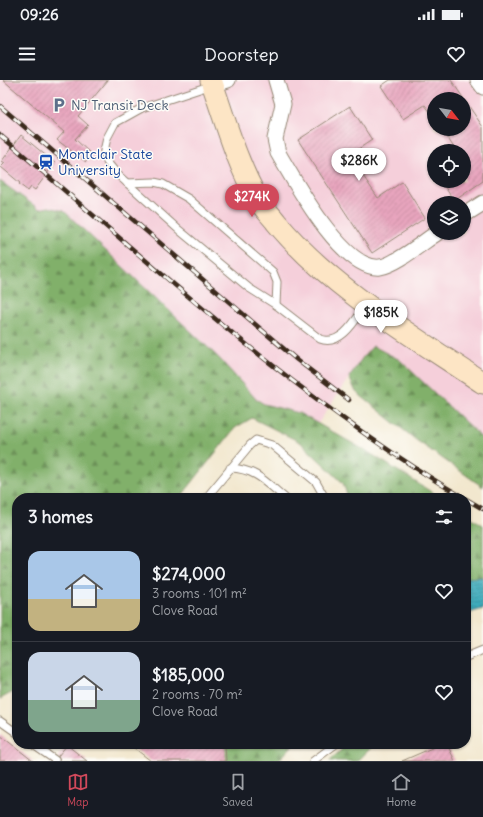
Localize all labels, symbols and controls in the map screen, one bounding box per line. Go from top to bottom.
text: 09:26 [20,5,59,24]
icon: menu [16,43,38,65]
text: Doorstep [204,43,279,66]
icon: heart [445,43,467,65]
north arrow [427,92,471,136]
map controls [427,92,471,240]
parking icon: NJ Transit Deck [50,96,68,114]
place label: NJ Transit Deck [71,96,169,114]
button: locate [427,144,471,188]
place label: Montclair State University [58,145,153,179]
pin: $286K [331,148,387,182]
text: $286K [340,152,378,169]
station icon: Montclair State University [37,153,55,171]
pin: $274K [224,184,280,218]
text: $274K [234,188,270,205]
button: layers [427,196,471,240]
pin: $185K [353,300,409,334]
text: $185K [363,304,399,321]
text: 3 homes [28,506,93,528]
icon: filters [433,506,455,528]
text: $274,000 [152,563,226,585]
icon: home [60,567,108,615]
icon: heart [433,580,455,602]
text: 3 rooms · 101 m² [152,585,247,602]
text: Clove Road [152,602,218,619]
text: $185,000 [152,664,225,686]
icon: home [60,668,108,716]
icon: heart [433,681,455,703]
text: 2 rooms · 70 m² [152,686,243,703]
text: Clove Road [152,703,218,720]
tab: Map [67,771,89,809]
tab: Saved [223,771,253,809]
tab: Home [386,771,416,809]

